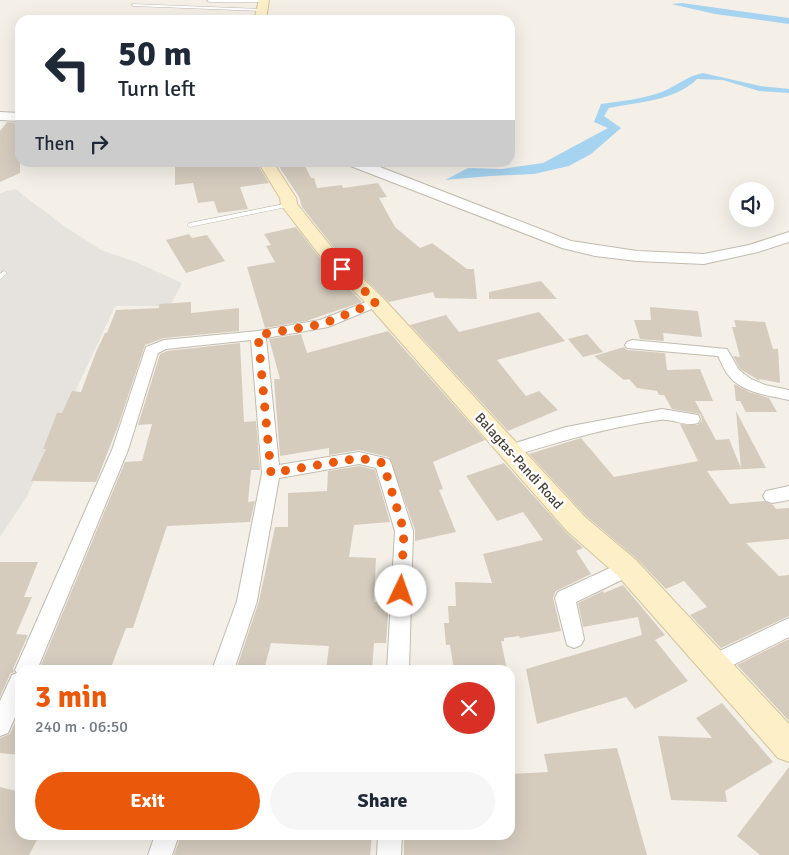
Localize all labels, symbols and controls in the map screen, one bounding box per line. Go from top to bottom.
text: 50 m [118,32,192,75]
icon: left [35,35,100,100]
text: Turn left [118,75,196,102]
icon: right [85,130,113,158]
text: Then [35,132,75,156]
map controls [729,182,774,227]
button: sound [729,182,774,227]
pin [321,248,363,290]
icon: arrive [328,255,356,283]
street label: Balagtas-Pandi Road [471,409,567,513]
position arrow [374,564,426,616]
text: 3 min [35,679,107,716]
button: close [443,682,495,734]
text: 240 m · 06:50 [35,717,128,737]
button: Exit [35,772,260,830]
button: Share [270,772,495,830]

